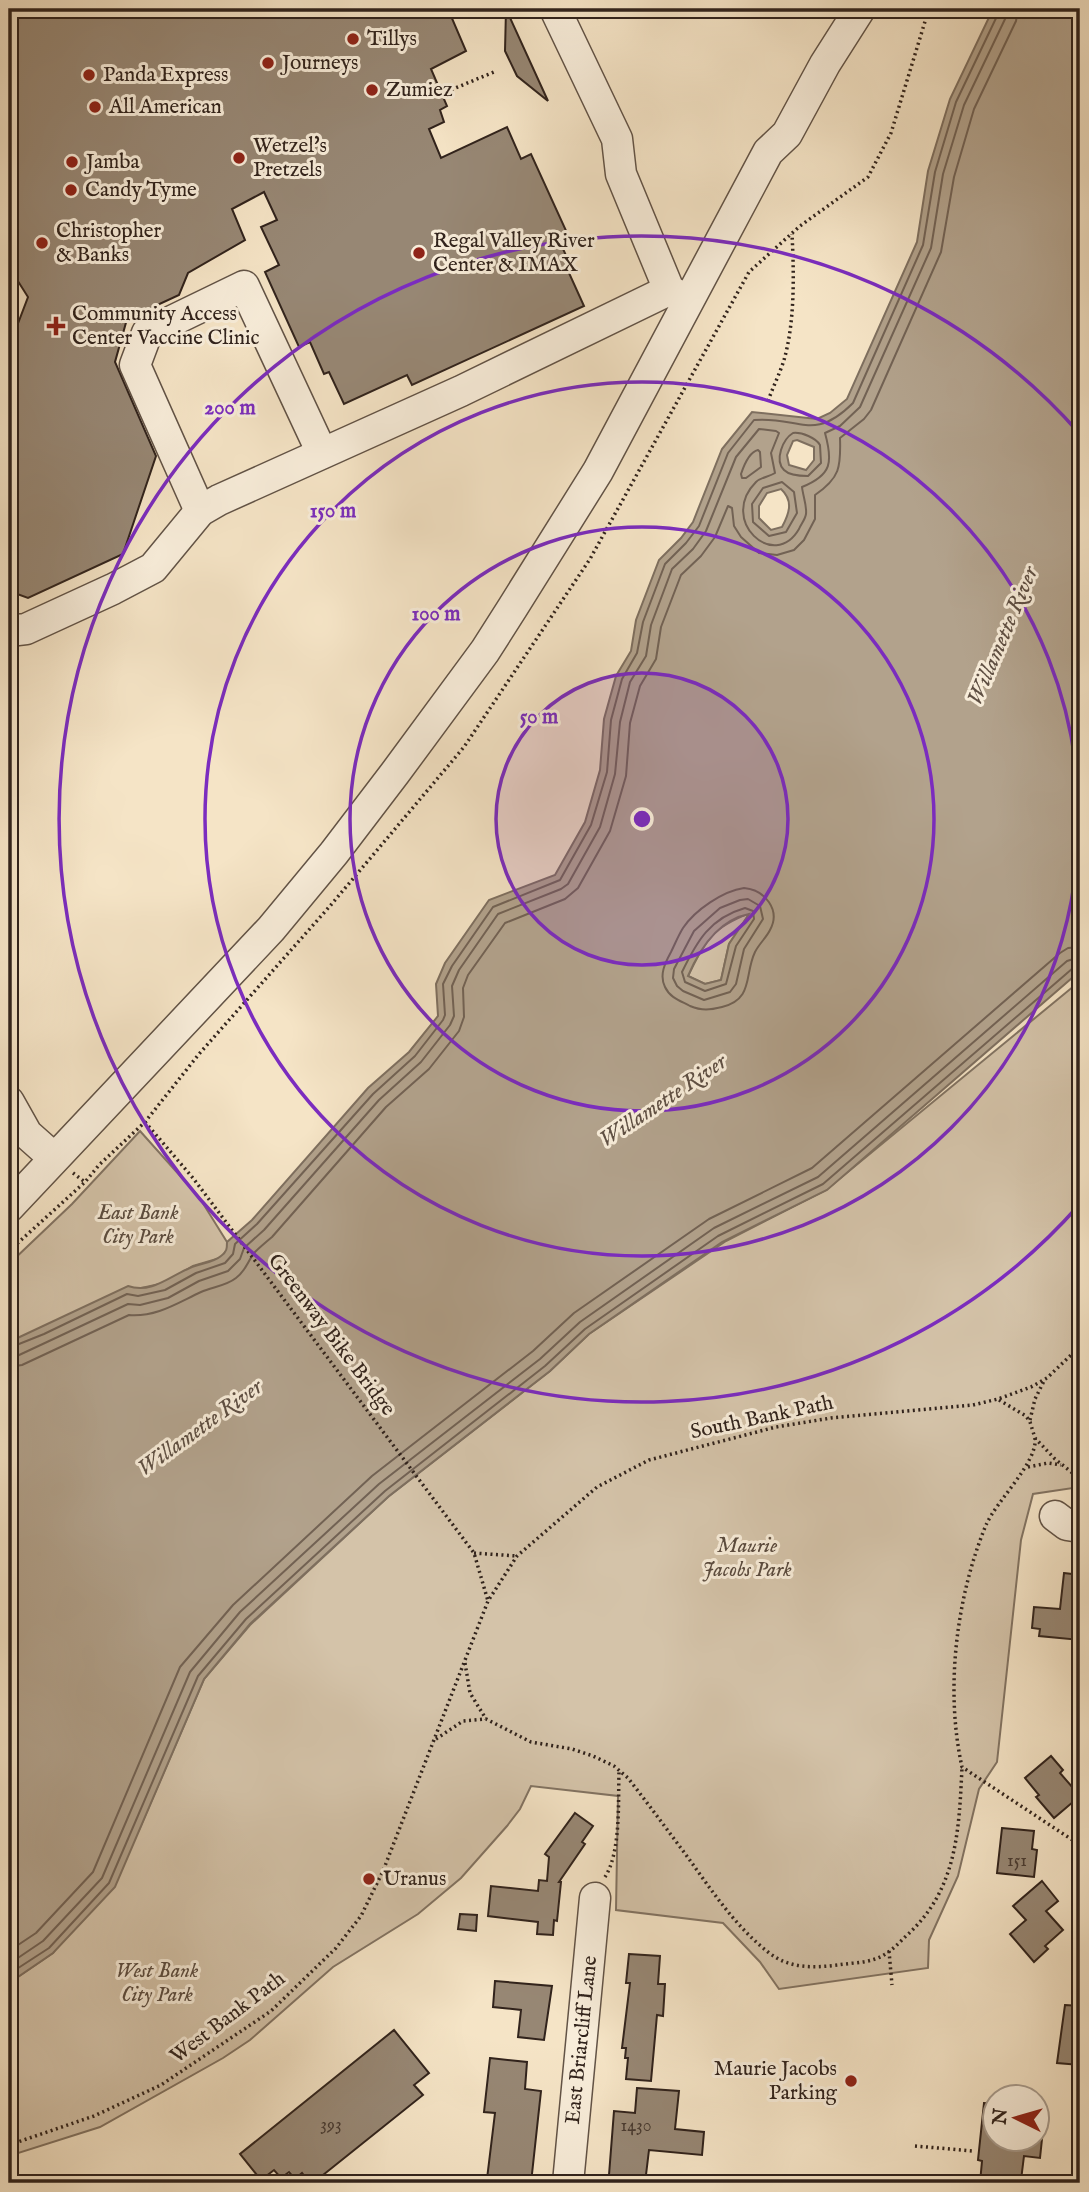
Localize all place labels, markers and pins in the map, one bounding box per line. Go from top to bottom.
place label: Tillys [367,26,417,53]
marker: Tillys [345,31,361,47]
place label: Journeys [280,50,358,77]
marker: Journeys [260,55,276,71]
place label: Panda Express [103,62,228,89]
marker: Panda Express [81,67,97,83]
place label: Zumiez [386,77,453,104]
marker: Zumiez [364,82,380,98]
place label: All American [108,94,222,121]
marker: All American [87,99,103,115]
place label: Wetzel's Pretzels [253,133,327,184]
place label: Jamba [84,149,140,176]
marker: Wetzel's Pretzels [231,150,247,166]
marker: Jamba [64,154,80,170]
place label: Candy Tyme [85,177,197,204]
marker: Candy Tyme [63,182,79,198]
place label: Christopher & Banks [56,218,161,269]
place label: Regal Valley River Center & IMAX [433,228,595,279]
marker: Christopher & Banks [34,235,50,251]
marker: Regal Valley River Center & IMAX [411,245,427,261]
place label: Community Access Center Vaccine Clinic [72,301,260,352]
marker: Community Access Center Vaccine Clinic [46,316,66,336]
centre of rings [630,807,654,831]
place label: Uranus [383,1866,446,1893]
marker: Uranus [361,1871,377,1887]
place label: Maurie Jacobs Parking [714,2056,838,2107]
marker: Maurie Jacobs Parking [843,2073,859,2089]

